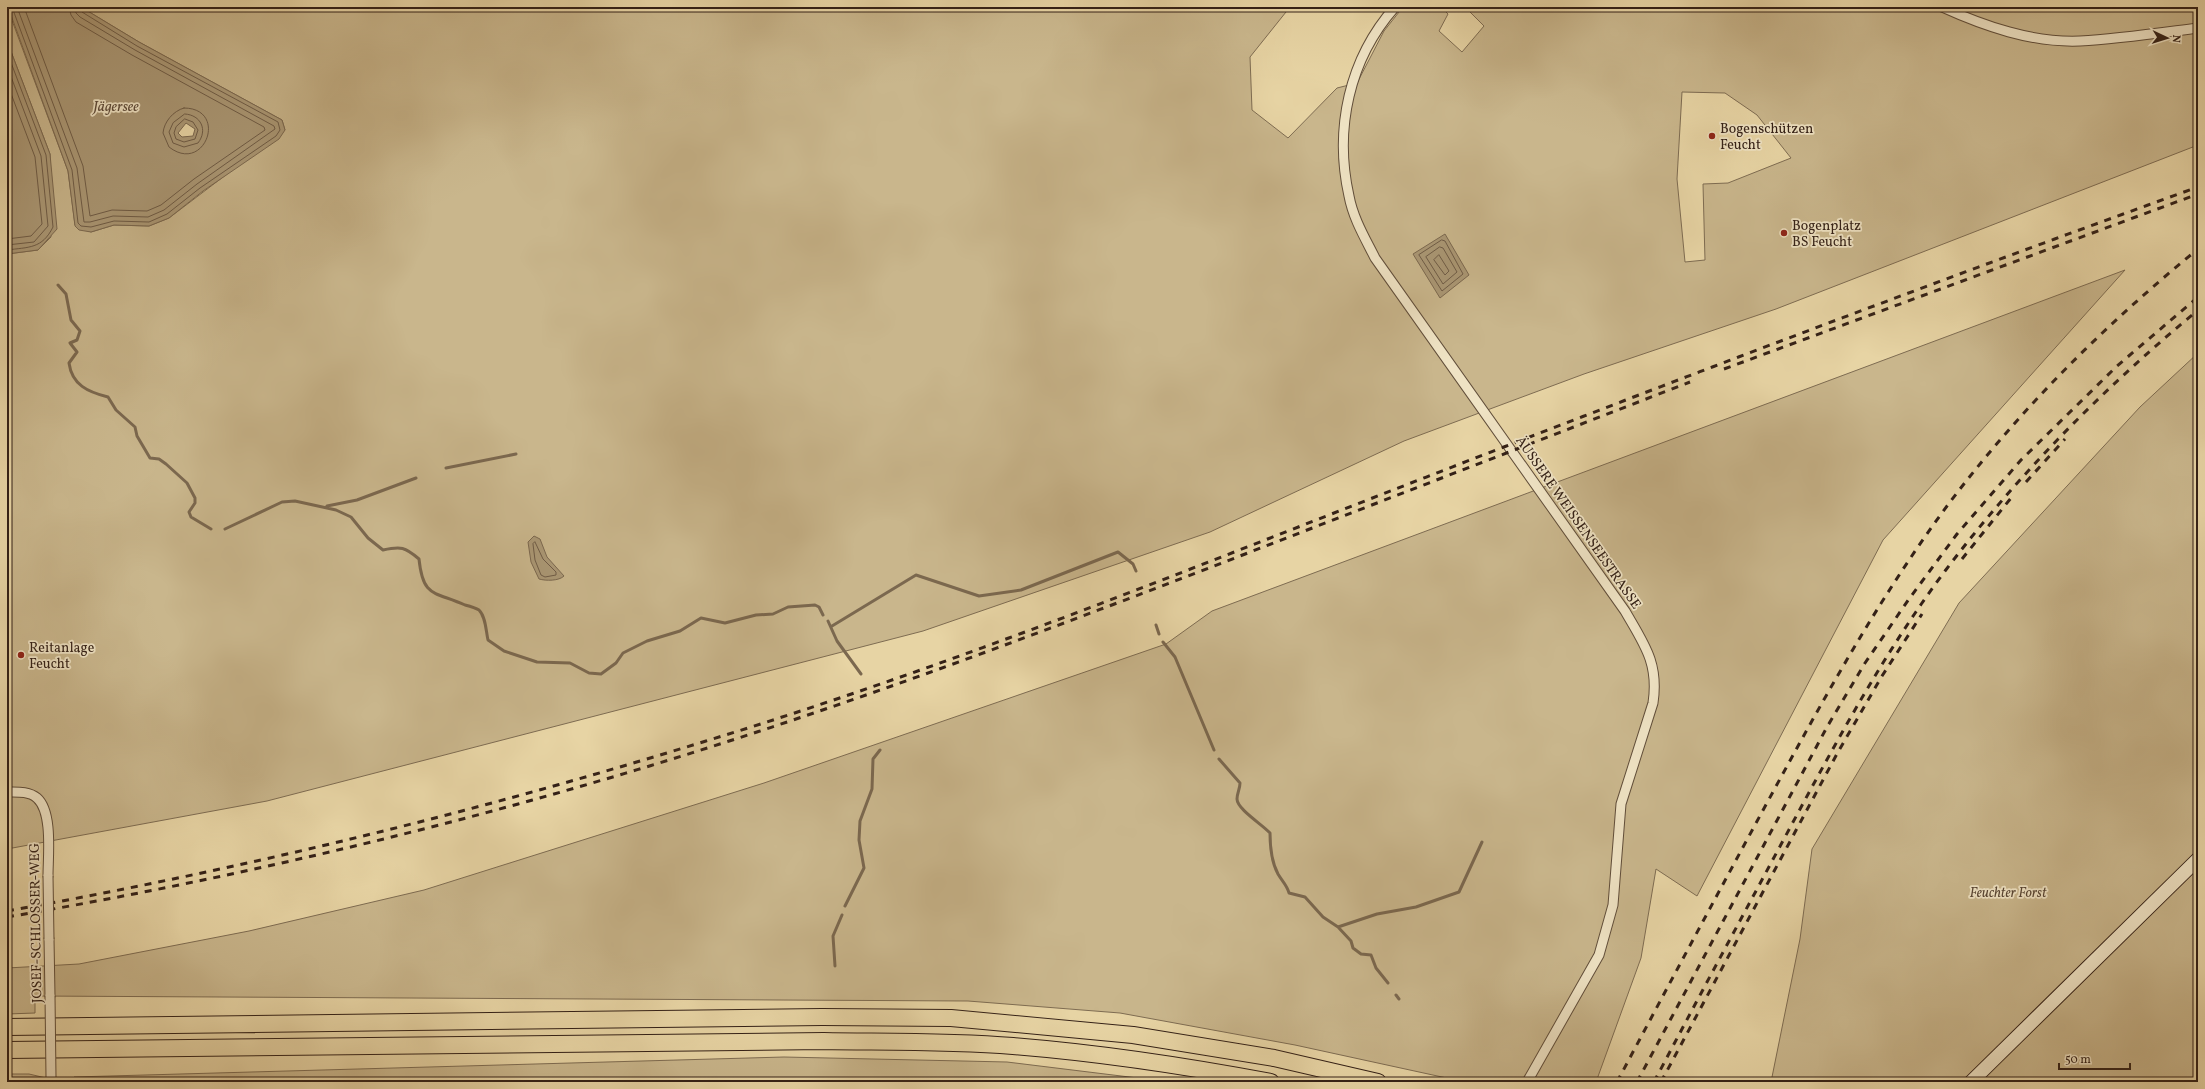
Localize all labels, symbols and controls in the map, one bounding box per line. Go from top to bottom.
north arrow [2147,18,2187,58]
text: N [2168,34,2183,43]
water label: Jägersee [91,97,139,118]
place label: Bogenschützen Feucht [1720,120,1813,155]
marker: Bogenschützen Feucht [1707,131,1717,141]
place label: Bogenplatz BS Feucht [1792,217,1861,252]
marker: Bogenplatz BS Feucht [1779,228,1789,238]
street label: ÄUSSERE WEISSENSEESTRASSE [1510,432,1645,613]
place label: Reitanlage Feucht [29,639,95,674]
marker: Reitanlage Feucht [16,650,26,660]
street label: JOSEF-SCHLOSSER-WEG [26,843,47,1003]
park label: Feuchter Forst [1970,884,2047,903]
scale bar [2059,1045,2130,1071]
text: 50 m [2065,1052,2091,1068]

